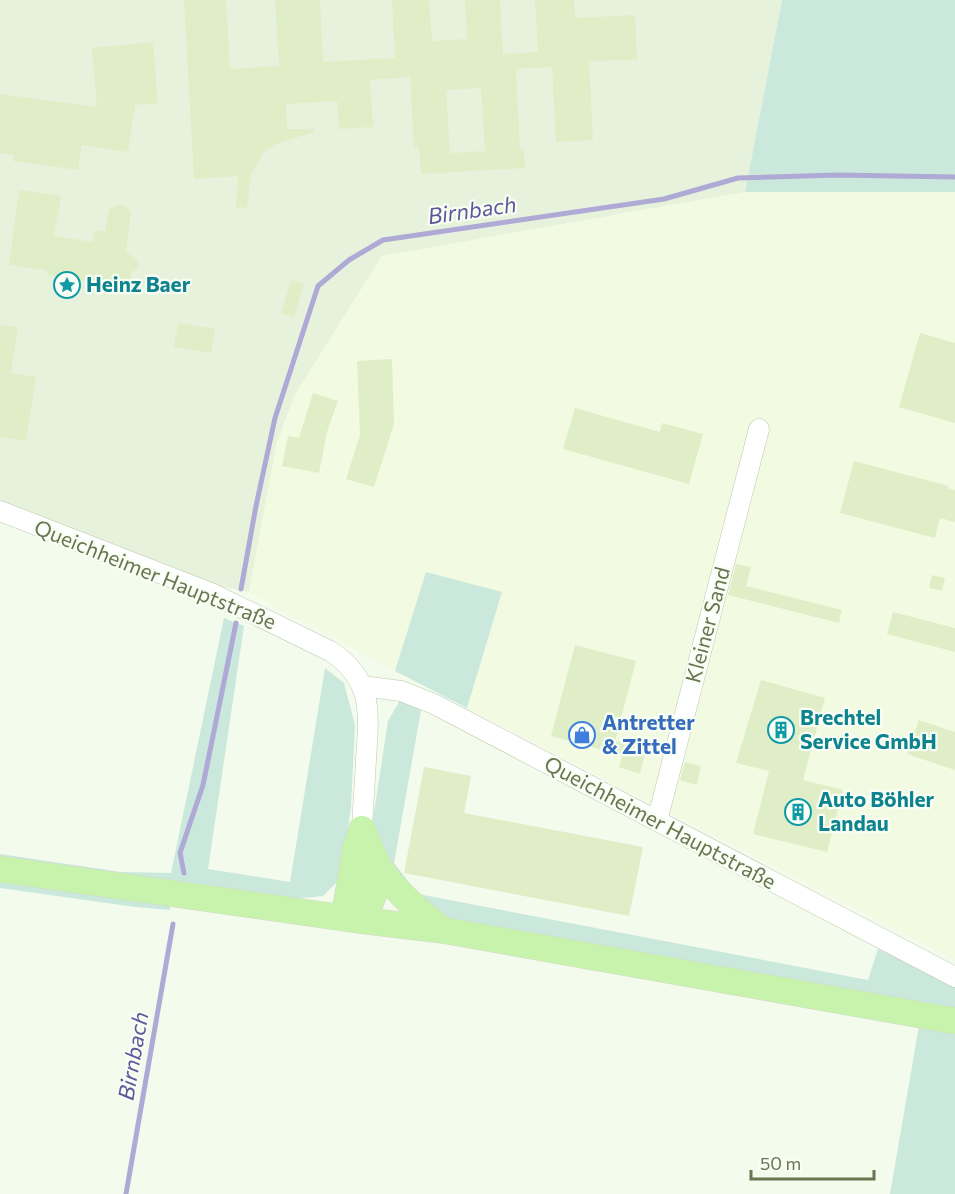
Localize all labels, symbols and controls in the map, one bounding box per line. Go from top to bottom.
water label: Birnbach [426,190,518,229]
place icon: Heinz Baer [52,270,82,300]
place label: Heinz Baer [86,271,191,296]
street label: Queichheimer Hauptstraße [31,514,280,634]
street label: Kleiner Sand [679,564,734,685]
place label: Brechtel Service GmbH [800,704,937,753]
place label: Antretter & Zittel [602,709,695,758]
building icon: Brechtel Service GmbH [766,715,796,745]
shop icon: Antretter & Zittel [567,720,597,750]
street label: Queichheimer Hauptstraße [541,750,781,893]
place label: Auto Böhler Landau [818,786,935,835]
building icon: Auto Böhler Landau [783,797,813,827]
water label: Birnbach [111,1010,154,1102]
scale bar [751,1143,874,1181]
text: 50 m [760,1152,801,1174]

